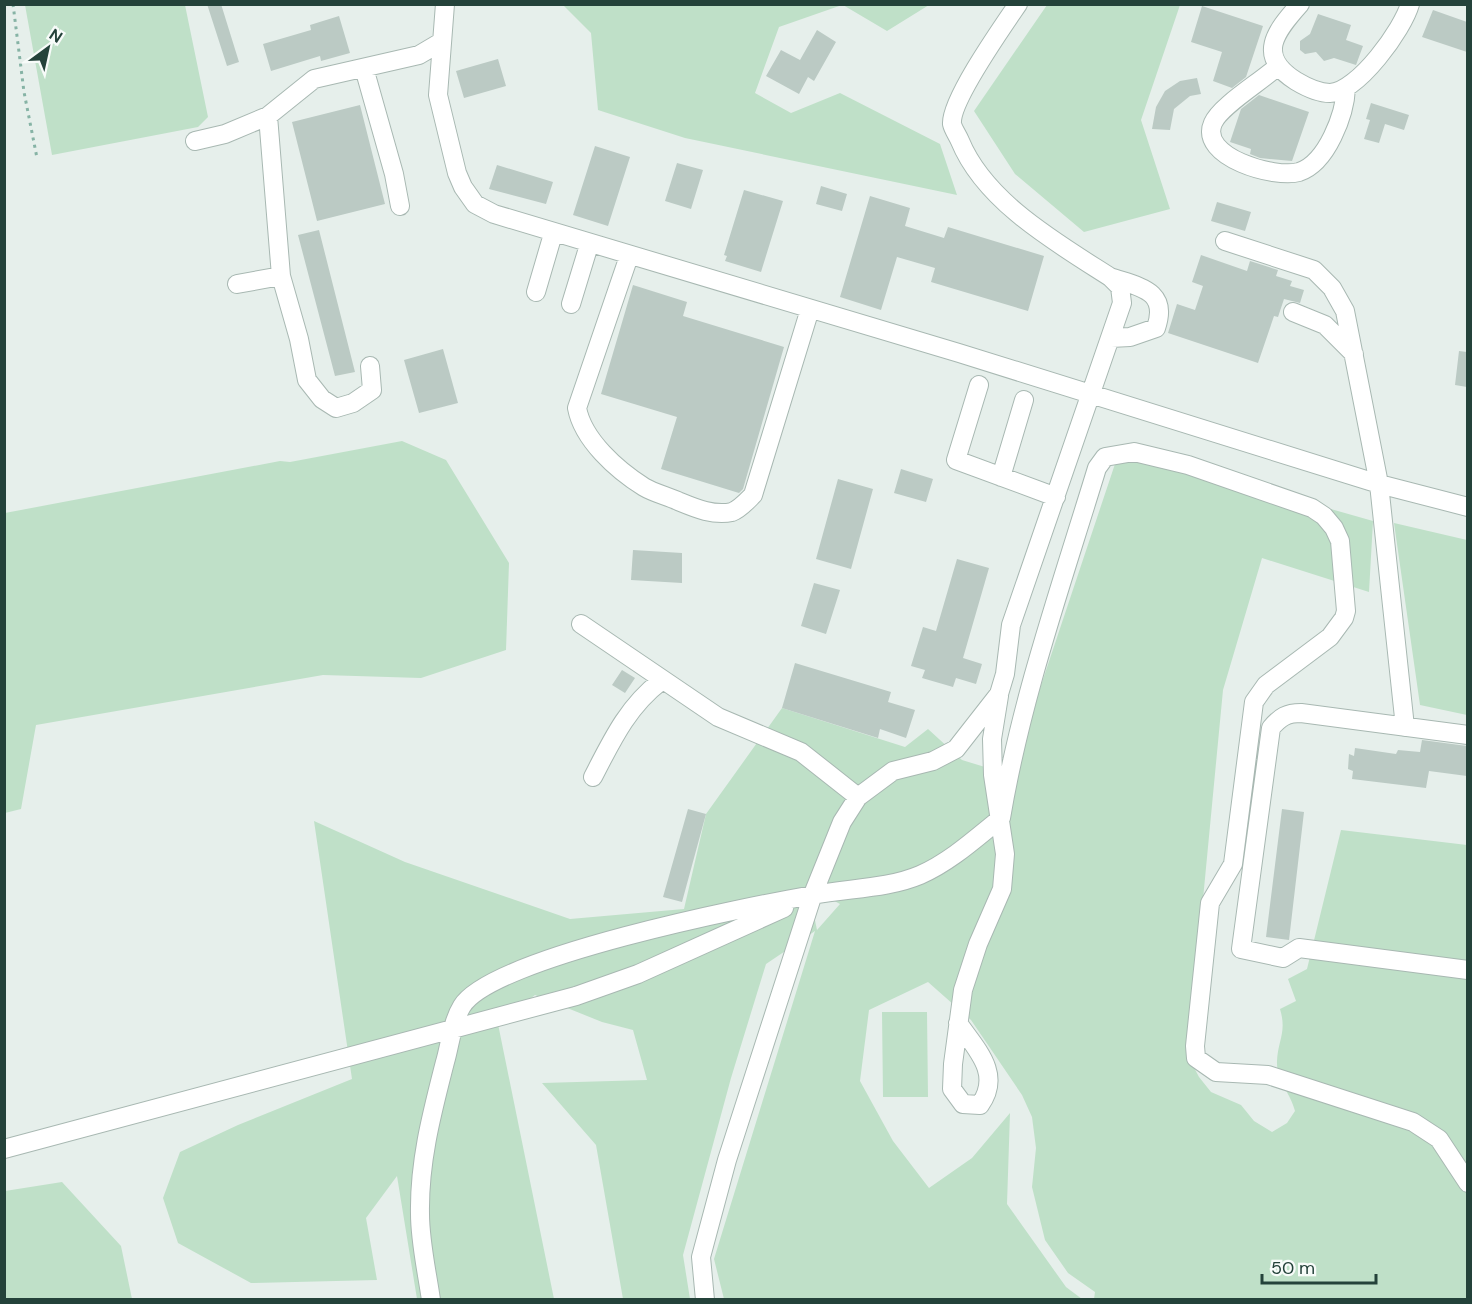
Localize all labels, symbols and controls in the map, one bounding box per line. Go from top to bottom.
north arrow [18,18,78,78]
text: N [45,24,67,48]
scale bar [1262,1247,1376,1285]
text: 50 m [1271,1256,1315,1280]

